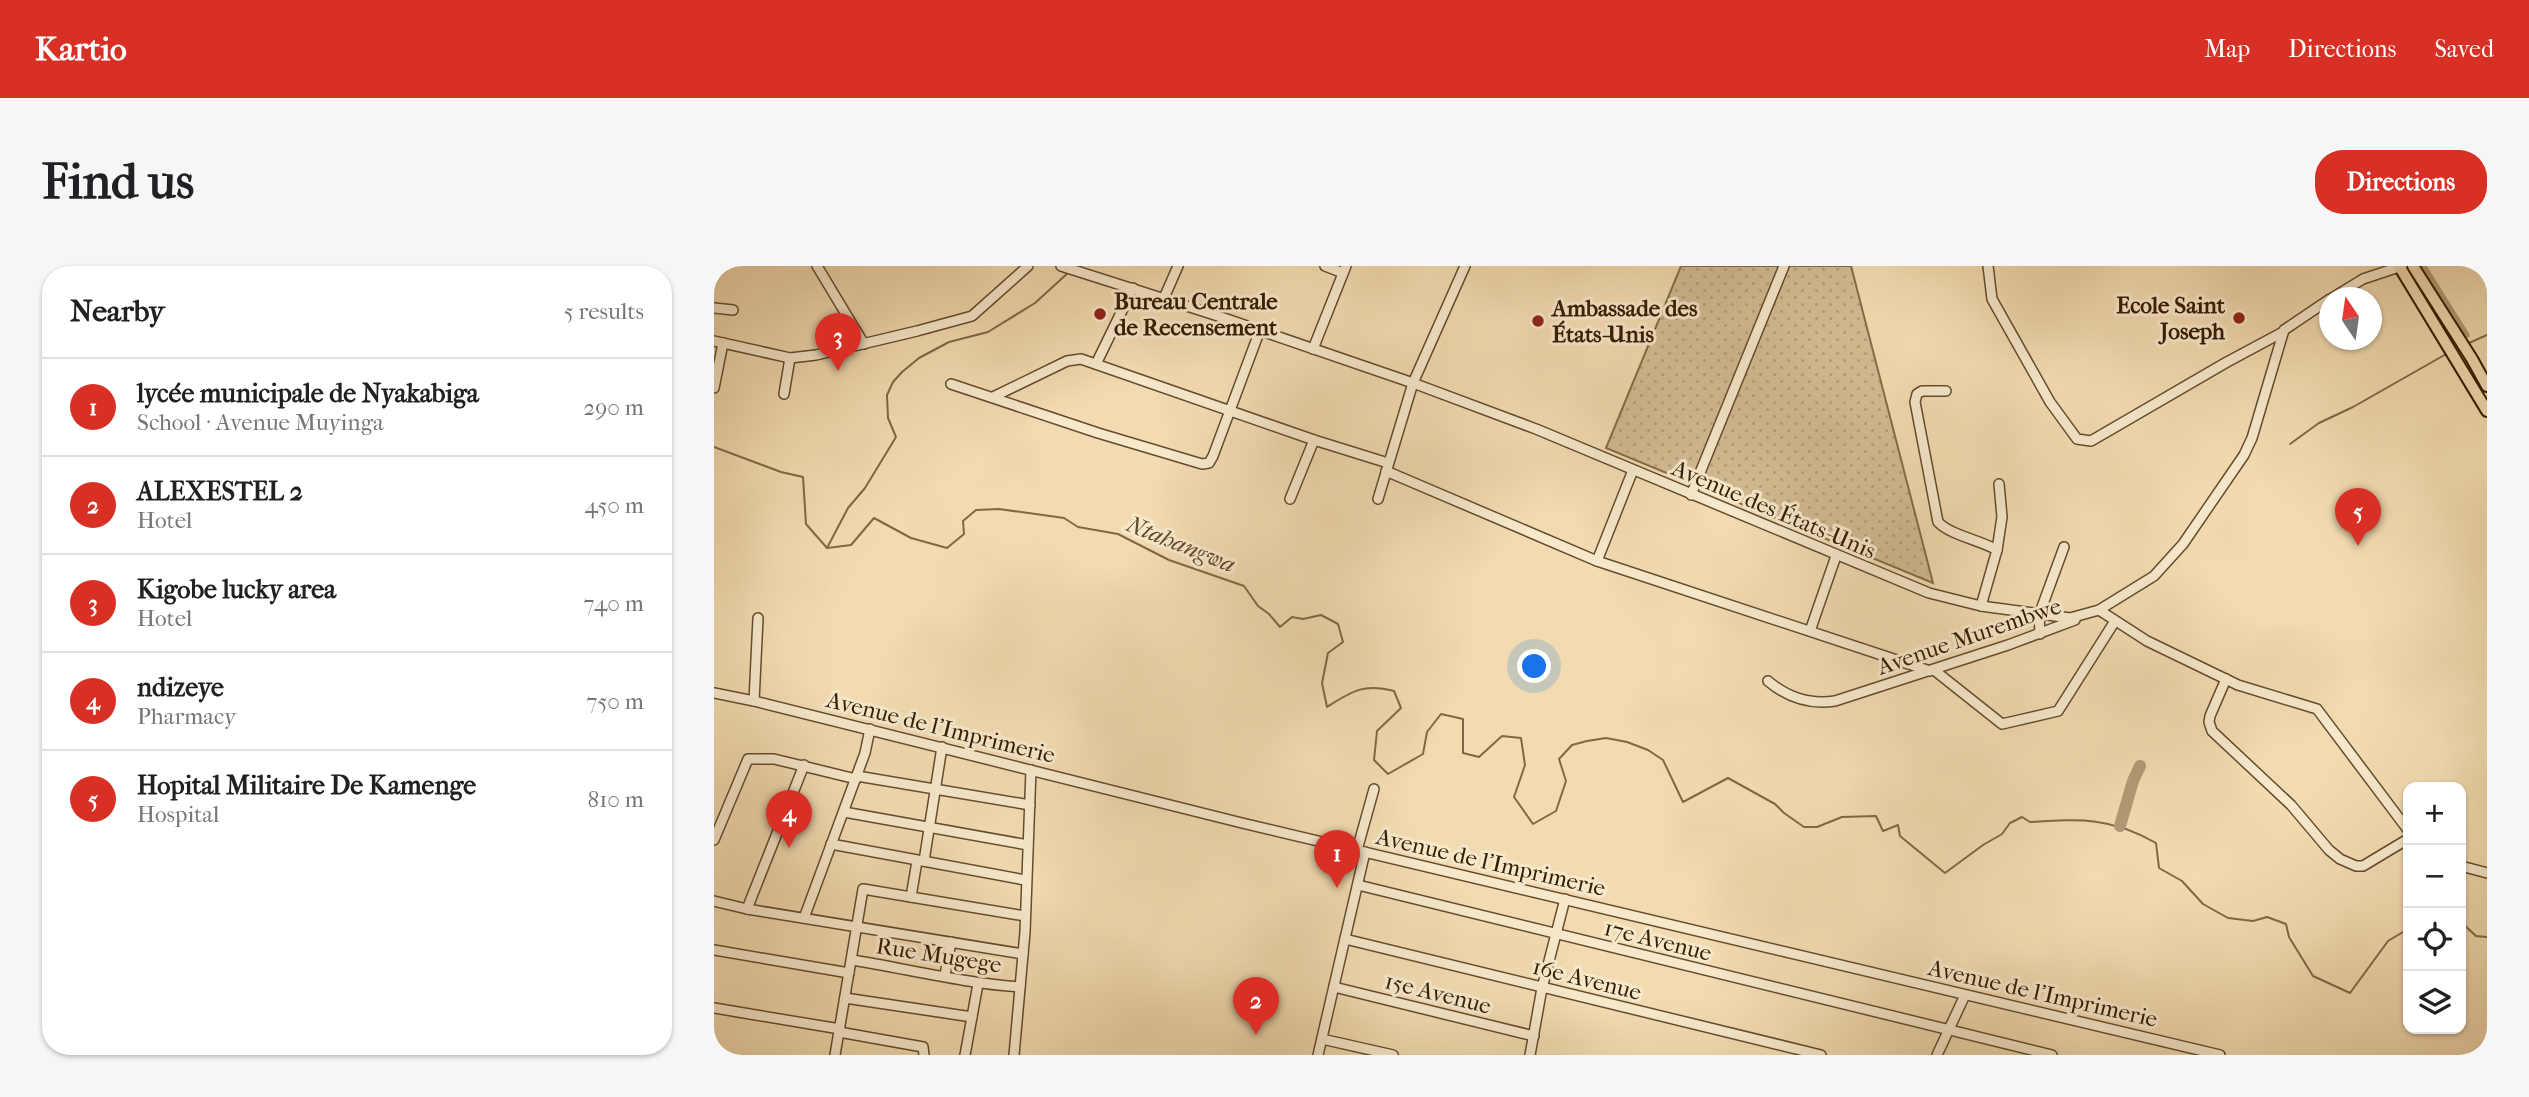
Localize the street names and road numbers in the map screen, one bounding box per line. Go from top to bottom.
street label: Avenue des États-Unis [1667,454,1880,565]
street label: Avenue Murembwe [1873,592,2065,681]
street label: Avenue de l'Imprimerie [823,686,1058,769]
street label: Avenue de l'Imprimerie [1373,823,1608,902]
street label: 17e Avenue [1601,914,1714,967]
street label: Rue Mugege [874,932,1004,979]
street label: 16e Avenue [1530,953,1644,1006]
street label: Avenue de l'Imprimerie [1925,954,2160,1033]
street label: 15e Avenue [1382,967,1494,1020]

